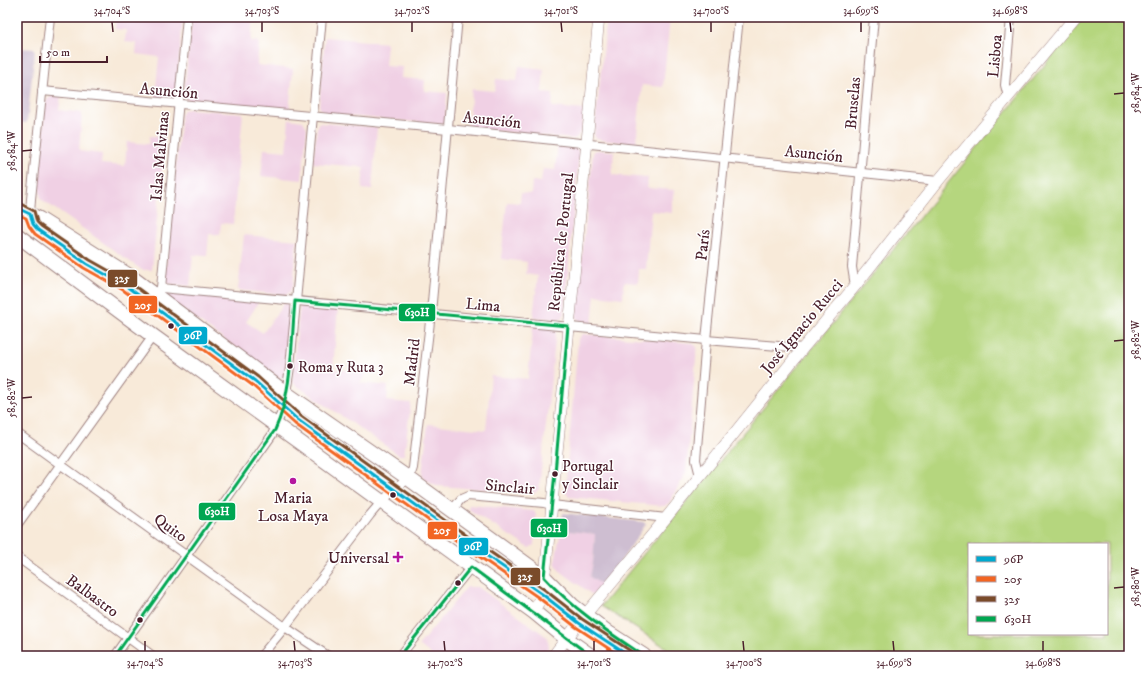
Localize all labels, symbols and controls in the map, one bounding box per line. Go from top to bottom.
text: 34.704°S [94,5,130,17]
text: 34.703°S [245,5,279,17]
text: 34.702°S [394,5,430,17]
text: 34.701°S [544,5,578,17]
text: 34.700°S [693,5,729,17]
text: 34.699°S [843,5,879,17]
text: 34.698°S [992,5,1028,17]
street label: Lisboa [983,34,1007,78]
scale bar [40,38,107,64]
text: 50 m [46,45,70,60]
text: 58.584°W [1130,72,1142,113]
street label: Bruselas [841,76,865,130]
street label: Asunción [139,78,200,104]
street label: Asunción [462,107,523,133]
street label: Islas Malvinas [146,110,174,202]
text: 58.584°W [6,130,18,171]
street label: Asunción [784,141,845,167]
street label: República de Portugal [544,172,578,312]
street label: París [691,228,715,262]
line badge: 325 [107,269,138,288]
text: 325 [115,272,130,286]
street label: José Ignacio Rucci [755,275,847,380]
street label: Lima [465,294,501,316]
line badge: 205 [128,295,158,314]
text: 205 [135,299,152,313]
line badge: 630H [398,303,436,322]
text: 630H [405,306,430,320]
text: 58.582°W [1130,319,1142,360]
unlabelled marker [166,321,176,331]
line badge: 96P [178,326,208,345]
text: 96P [183,329,202,343]
street label: Madrid [399,337,425,387]
place label: Roma y Ruta 3 [298,358,384,377]
marker: Roma y Ruta 3 [285,361,295,371]
text: 58.582°W [6,377,18,418]
place label: Portugal y Sinclair [562,457,619,494]
marker: Portugal y Sinclair [550,469,560,479]
street label: Sinclair [484,475,535,499]
marker: Maria Losa Maya [288,476,298,486]
place label: Maria Losa Maya [258,488,329,526]
unlabelled marker [388,490,398,500]
line badge: 630H [198,502,236,521]
text: 630H [205,505,230,519]
street label: Quito [150,509,191,547]
line badge: 630H [530,518,568,538]
line badge: 205 [427,521,458,540]
text: 630H [537,522,562,536]
text: 205 [434,524,451,538]
line badge: 96P [458,537,489,556]
text: 96P [463,540,482,554]
legend [968,543,1108,635]
place label: Universal [328,548,389,568]
marker: Universal [392,551,404,563]
text: 96P [1003,552,1023,567]
text: 58.580°W [1130,566,1142,607]
line badge: 325 [510,567,541,586]
street label: Balbastro [62,570,123,622]
text: 325 [518,570,533,584]
text: 205 [1004,572,1022,587]
unlabelled marker [453,578,463,588]
text: 325 [1004,592,1020,607]
text: 630H [1004,612,1031,627]
unlabelled marker [135,615,145,625]
text: 34.704°S [127,657,163,669]
text: 34.703°S [278,657,312,669]
text: 34.702°S [427,657,463,669]
text: 34.701°S [577,657,611,669]
text: 34.700°S [726,657,762,669]
text: 34.699°S [876,657,912,669]
text: 34.698°S [1025,657,1061,669]

